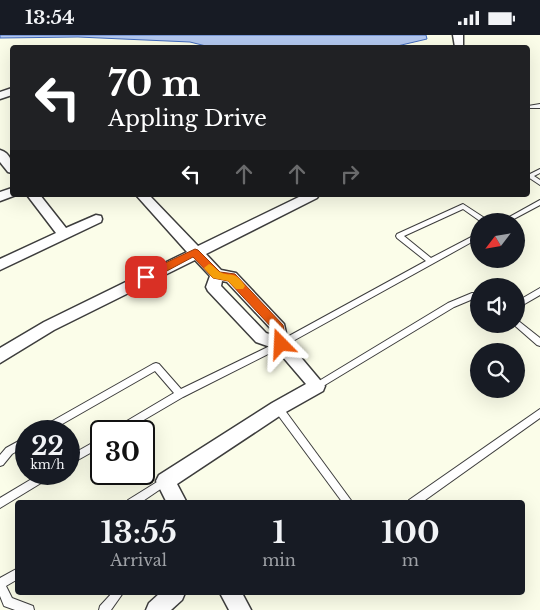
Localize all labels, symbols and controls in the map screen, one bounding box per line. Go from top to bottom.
text: 13:54 [25,6,75,29]
text: 70 m [108,62,201,105]
icon: left [25,65,90,130]
text: Appling Drive [108,105,267,132]
icon: left [177,160,205,188]
icon: ahead [230,160,258,188]
icon: ahead [283,160,311,188]
icon: right [336,160,364,188]
north arrow [470,213,525,267]
map controls [470,213,525,398]
pin [125,256,167,298]
icon: arrive [132,263,160,291]
button: sound [470,278,525,333]
position arrow [254,317,306,369]
button: search [470,343,525,398]
speed limit sign: 30 [90,420,155,485]
text: 22 [31,431,64,462]
text: km/h [30,457,65,472]
text: 13:55 [100,514,177,551]
text: 1 [272,514,286,551]
text: 100 [381,514,440,551]
text: Arrival [110,550,167,570]
text: min [262,550,296,570]
text: m [402,550,419,570]

